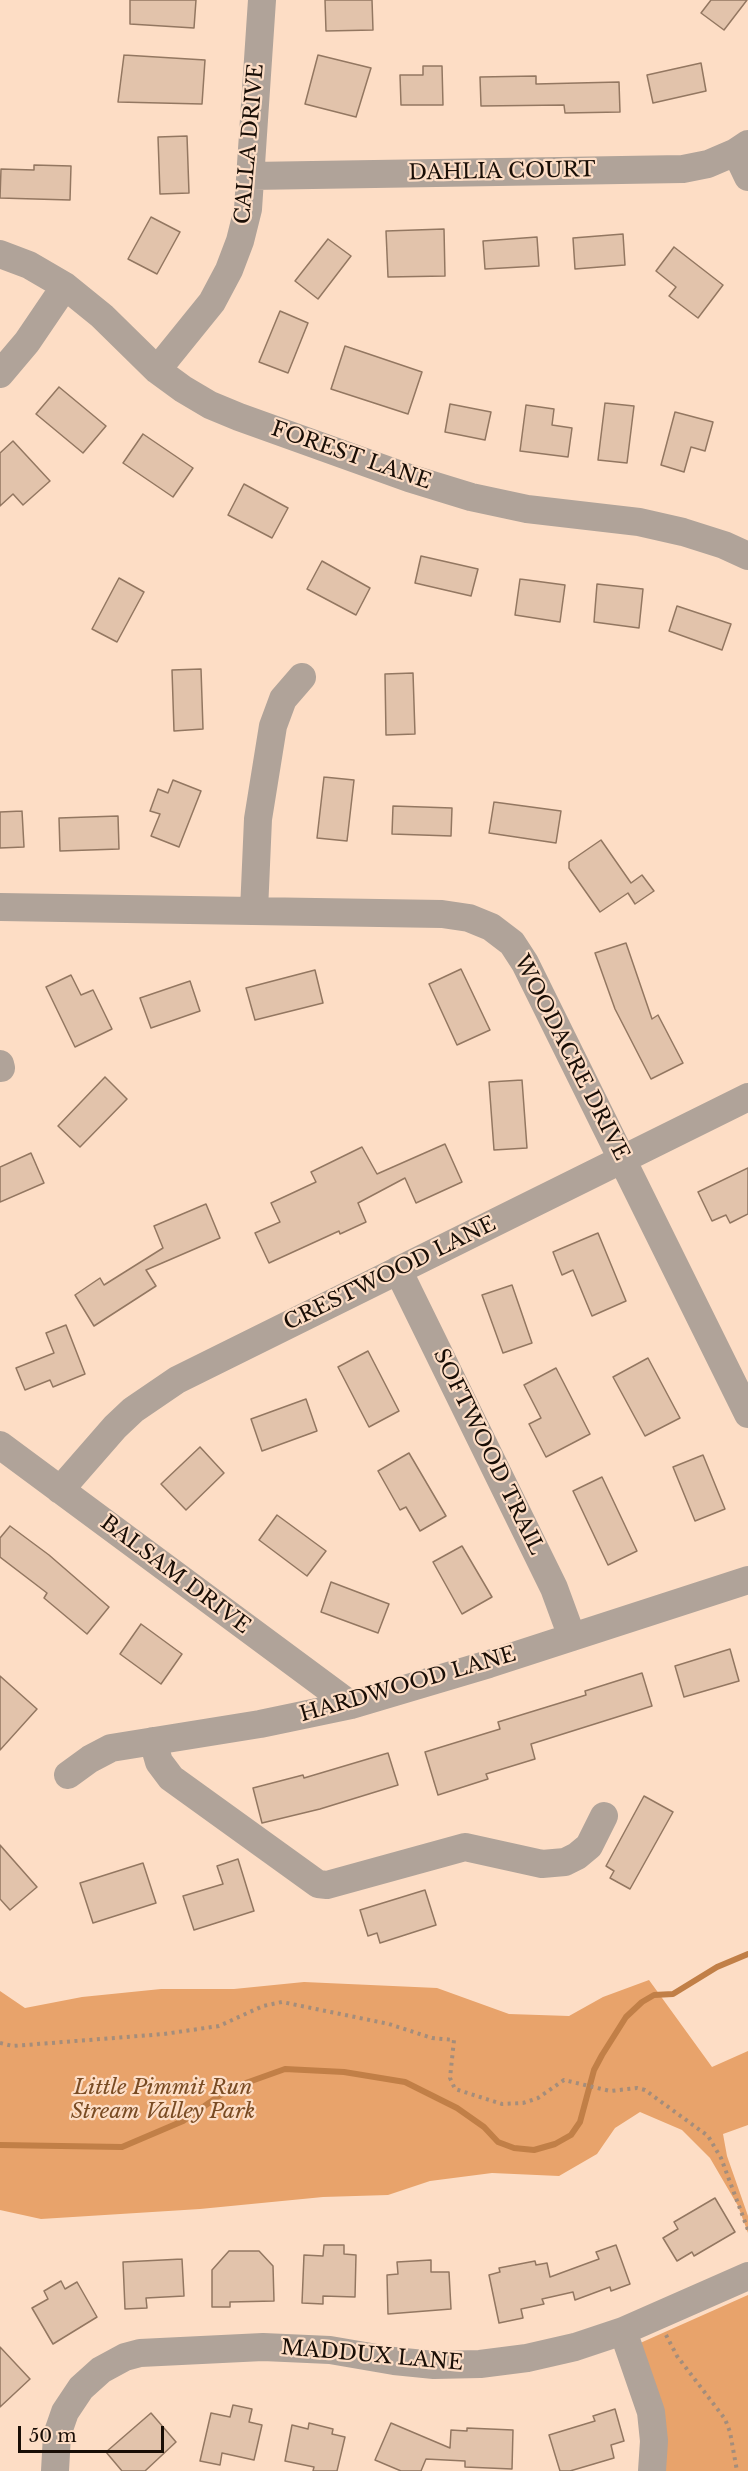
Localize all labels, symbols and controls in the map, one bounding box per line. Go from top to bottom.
street label: CALLA DRIVE [230,63,270,225]
street label: DAHLIA COURT [408,158,596,186]
street label: FOREST LANE [268,417,434,495]
street label: WOODACRE DRIVE [508,951,634,1165]
street label: CRESTWOOD LANE [280,1212,500,1336]
street label: SOFTWOOD TRAIL [427,1345,549,1559]
street label: BALSAM DRIVE [95,1510,255,1640]
street label: HARDWOOD LANE [297,1642,519,1728]
park label: Little Pimmit Run Stream Valley Park [71,2075,255,2125]
street label: MADDUX LANE [280,2335,464,2377]
scale bar [21,2414,166,2452]
text: 50 m [29,2425,77,2447]

